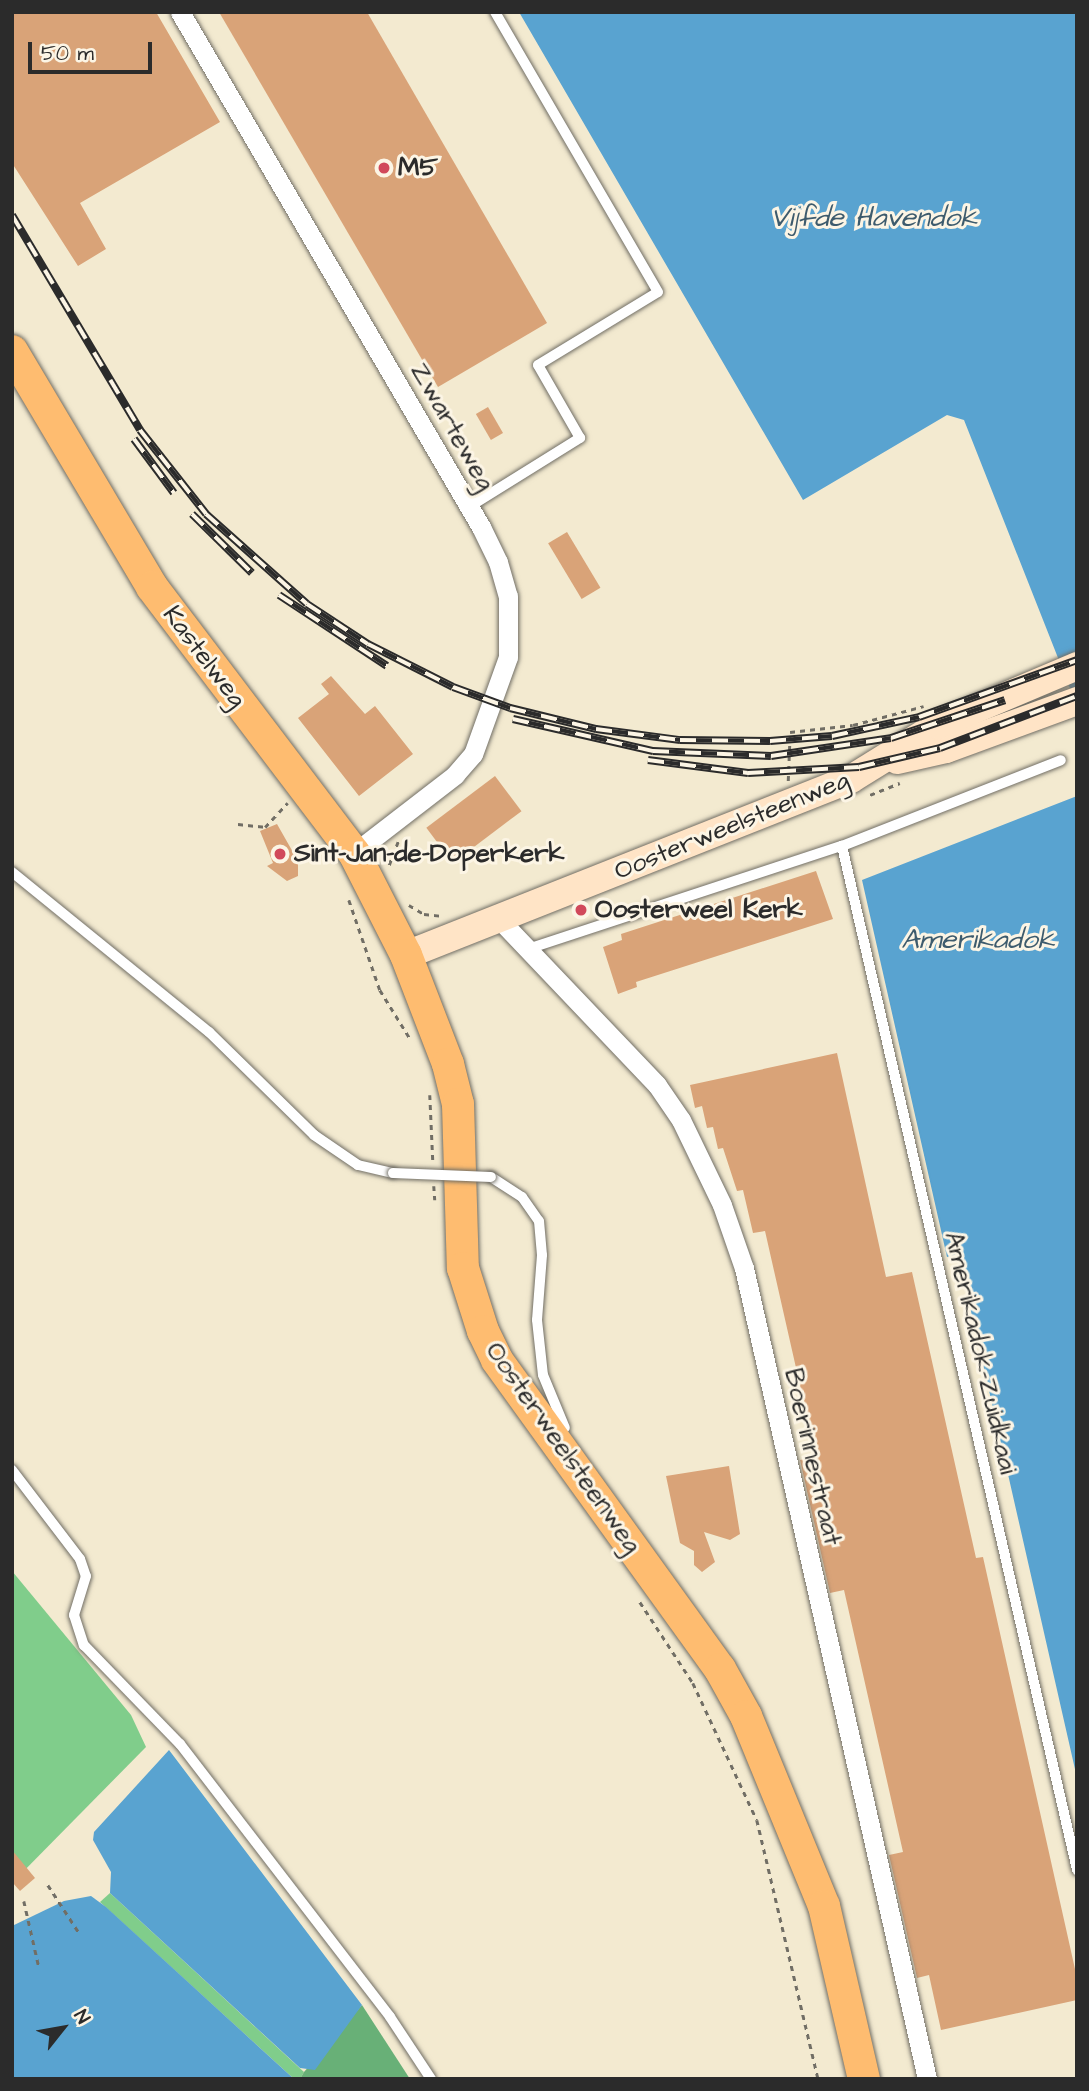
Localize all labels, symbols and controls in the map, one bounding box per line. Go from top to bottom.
scale bar [32,28,156,72]
text: 50 m [41,39,94,68]
place label: M5 [398,152,438,184]
marker: M5 [376,160,392,176]
water label: Vijfde Havendok [771,201,977,235]
street label: Zwarteweg [403,358,501,496]
street label: Kastelweg [156,600,252,714]
street label: Oosterweelsteenweg [610,765,854,887]
place label: Sint-Jan-de-Doperkerk [294,838,564,870]
marker: Sint-Jan-de-Doperkerk [272,846,288,862]
place label: Oosterweel Kerk [595,894,803,926]
marker: Oosterweel Kerk [573,902,589,918]
water label: Amerikadok [901,923,1055,957]
street label: Amerikadok-Zuidkaai [937,1229,1023,1477]
street label: Oosterweelsteenweg [478,1336,648,1560]
street label: Boerinnestraat [777,1366,847,1548]
north arrow [28,1993,98,2063]
text: N [67,2005,96,2029]

